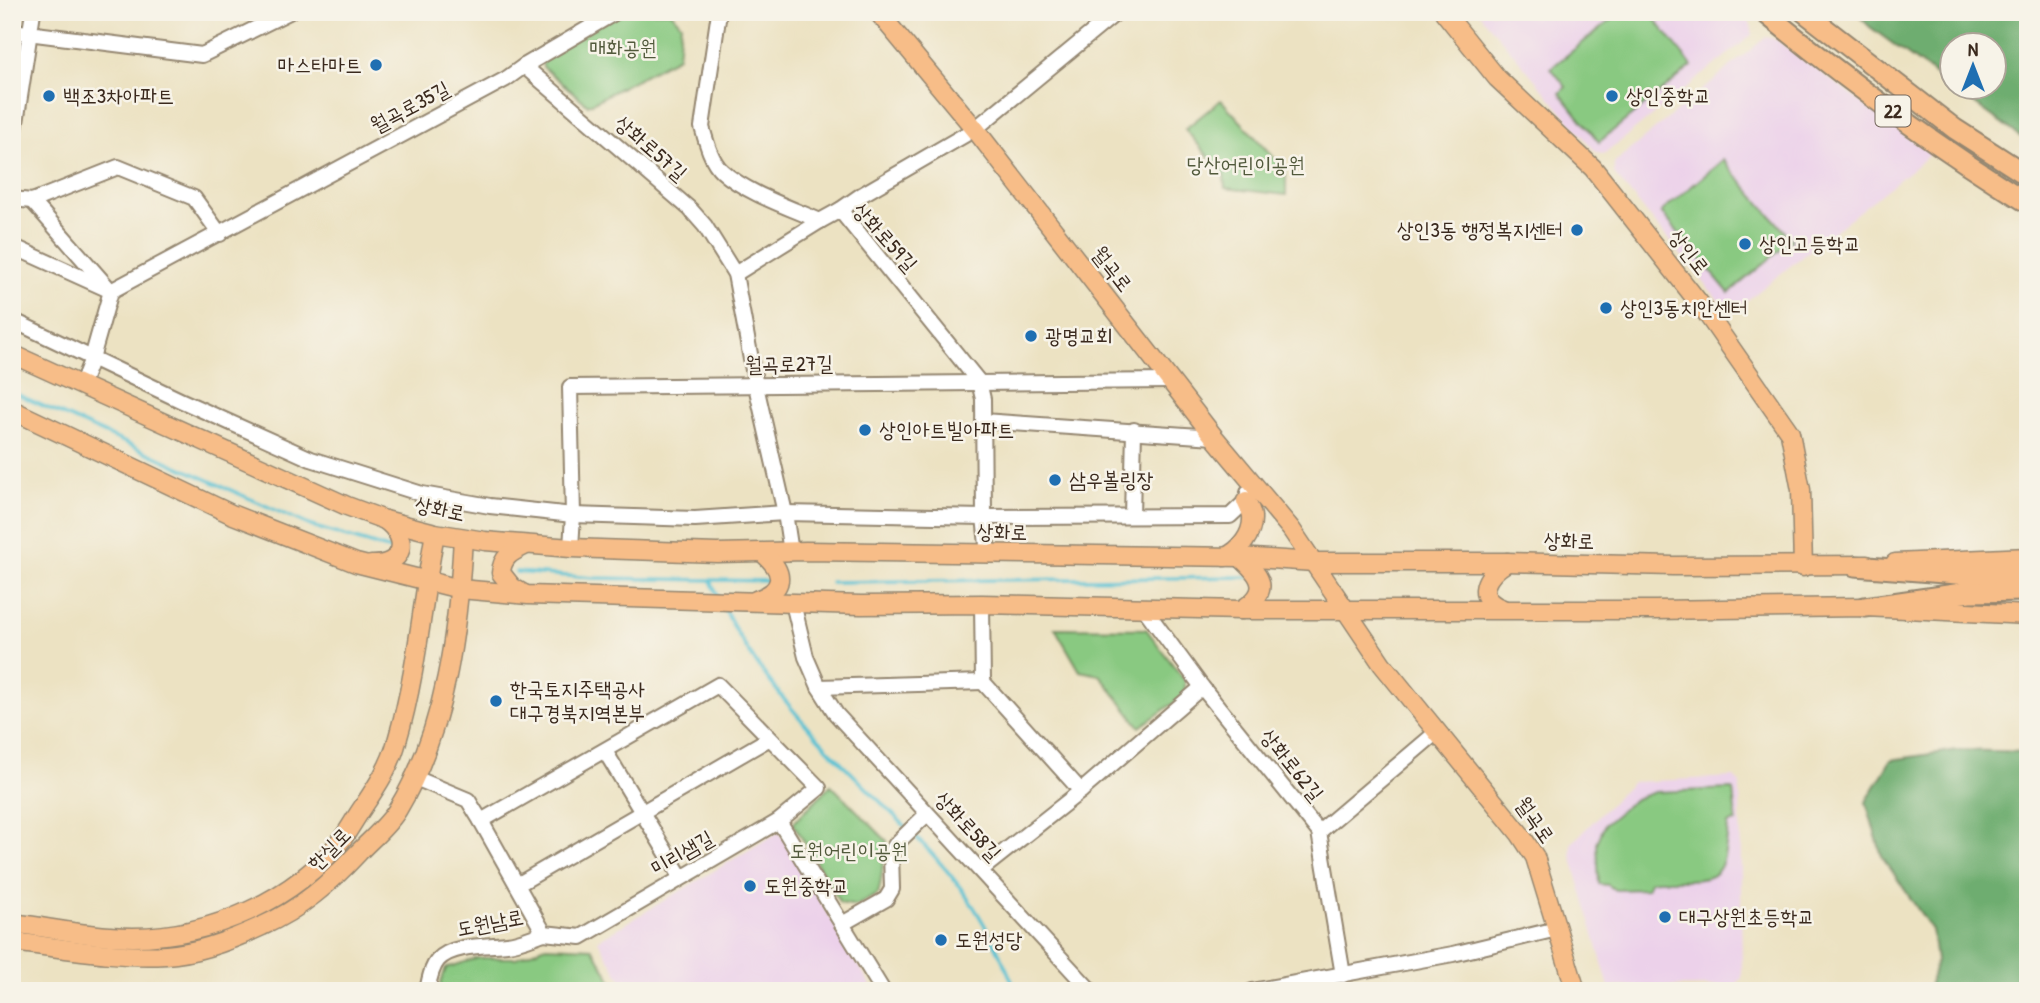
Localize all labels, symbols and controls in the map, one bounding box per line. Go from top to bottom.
north arrow [1938,32,2008,102]
park label: 매화공원 [589,33,657,62]
text: N [1968,36,1978,62]
place label: 마스타마트 [278,50,362,79]
marker: 마스타마트 [368,57,384,73]
street label: 월곡로35길 [365,74,455,140]
place label: 백조3차아파트 [63,81,174,110]
place label: 상인중학교 [1626,81,1711,110]
marker: 백조3차아파트 [41,88,57,104]
marker: 상인중학교 [1604,88,1620,104]
road number: 22 [1876,96,1910,127]
street label: 상화로57길 [609,108,694,187]
park label: 당산어린이공원 [1187,150,1305,179]
street label: 상화로59길 [846,196,924,278]
place label: 상인3동 행정복지센터 [1397,215,1563,244]
marker: 상인3동 행정복지센터 [1569,222,1585,238]
street label: 상인로 [1662,223,1716,281]
place label: 상인고등학교 [1759,229,1860,258]
marker: 상인고등학교 [1737,236,1753,252]
street label: 월곡로 [1085,240,1139,298]
place label: 상인3동치안센터 [1620,293,1748,322]
marker: 상인3동치안센터 [1598,300,1614,316]
place label: 광명교회 [1045,321,1113,350]
marker: 광명교회 [1023,328,1039,344]
street label: 월곡로27길 [745,348,833,379]
place label: 상인아트빌아파트 [879,415,1014,444]
marker: 상인아트빌아파트 [857,422,873,438]
place label: 삼우볼링장 [1069,465,1154,494]
marker: 삼우볼링장 [1047,472,1063,488]
street label: 상화로 [412,489,468,528]
street label: 상화로 [976,517,1028,546]
street label: 상화로 [1543,526,1595,555]
place label: 한국토지주택공사 대구경북지역본부 [510,674,645,727]
marker: 한국토지주택공사 대구경북지역본부 [488,693,504,709]
street label: 상화로62길 [1254,722,1331,807]
street label: 상화로58길 [929,784,1008,867]
street label: 월곡로 [1509,791,1562,849]
street label: 한실로 [300,820,357,877]
street label: 미리샘길 [645,823,718,882]
park label: 도원어린이공원 [790,836,908,865]
place label: 도원중학교 [764,871,849,900]
marker: 도원중학교 [742,878,758,894]
street label: 도원남로 [454,902,526,943]
place label: 대구상원초등학교 [1679,902,1814,931]
marker: 대구상원초등학교 [1657,909,1673,925]
place label: 도원성당 [955,925,1023,954]
marker: 도원성당 [933,932,949,948]

